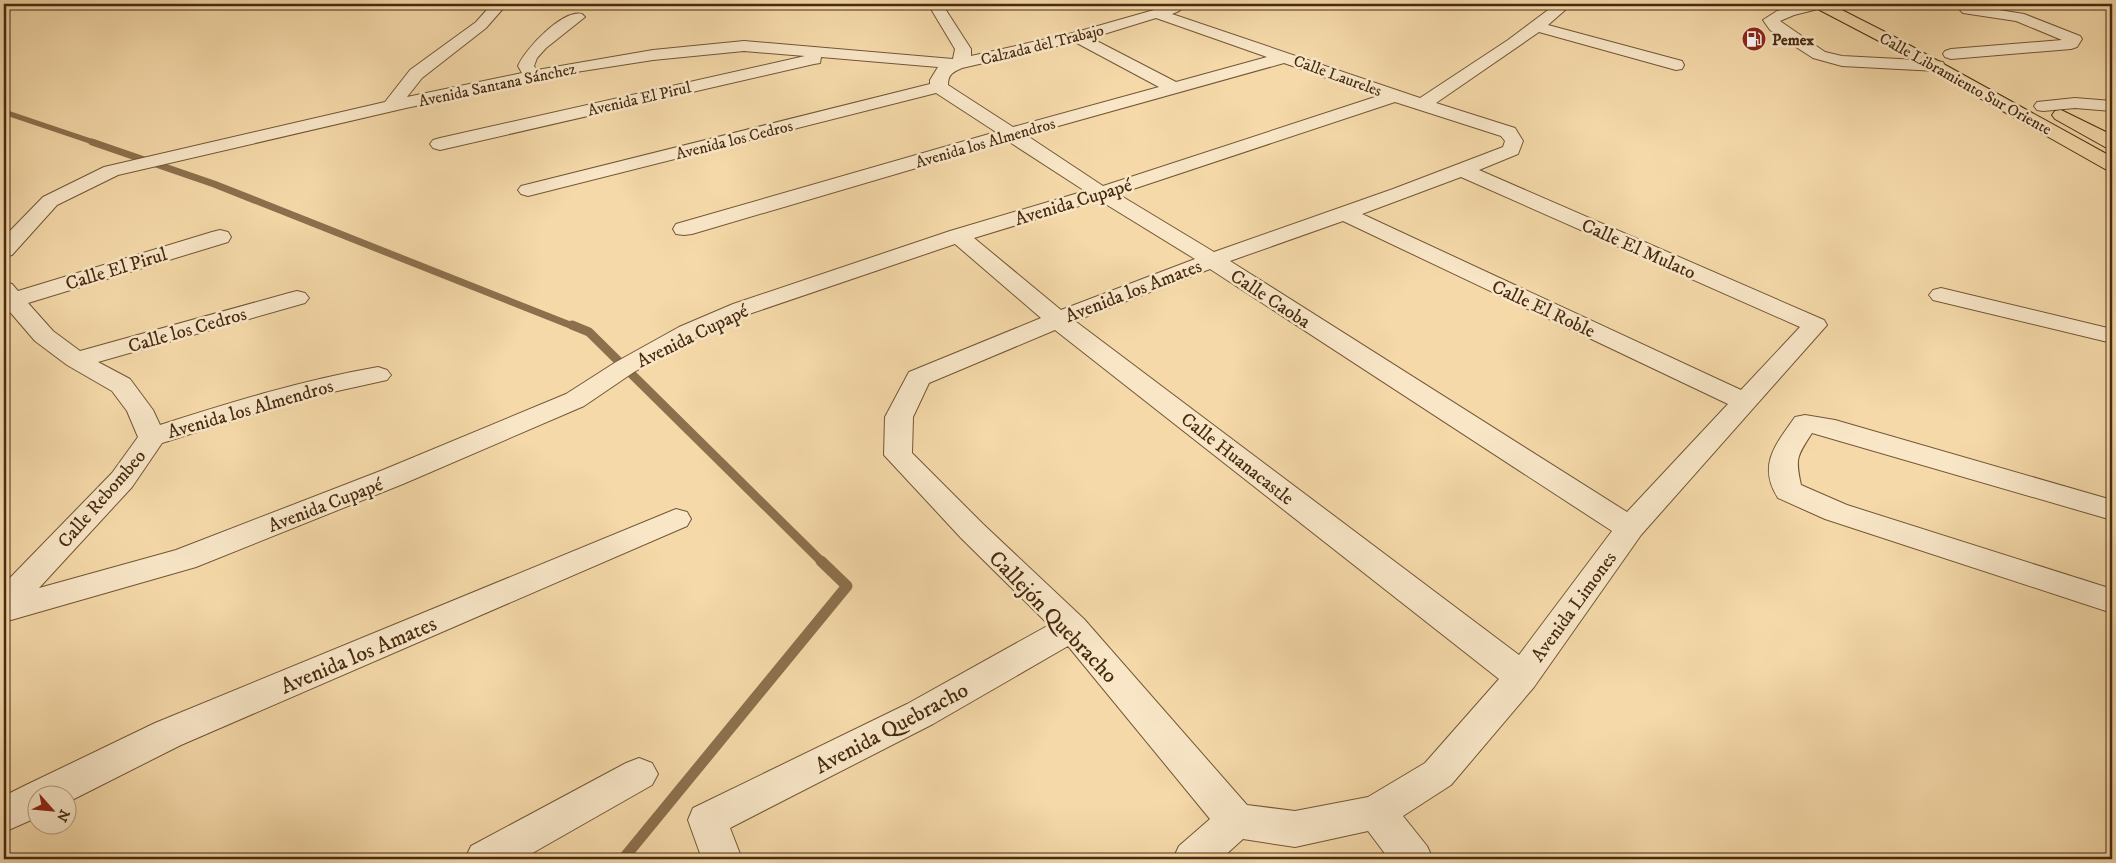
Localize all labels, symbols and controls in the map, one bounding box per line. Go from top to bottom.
street label: Calzada del Trabajo [979,20,1106,70]
fuel station icon: Pemex [1741,26,1767,52]
street label: Calle Libramiento Sur Oriente [1876,28,2055,140]
place label: Pemex [1772,30,1814,50]
street label: Calle Laureles [1291,51,1384,101]
street label: Avenida Santana Sánchez [417,59,578,111]
street label: Avenida El Pirul [586,77,693,121]
street label: Avenida los Almendros [913,113,1057,172]
street label: Avenida los Cedros [674,116,795,164]
street label: Avenida Cupapé [1012,174,1135,231]
street label: Calle El Mulato [1578,214,1699,285]
street label: Calle El Pirul [63,243,170,296]
street label: Avenida los Amates [1062,255,1205,328]
street label: Calle Caoba [1226,265,1315,334]
street label: Calle El Roble [1488,275,1599,343]
street label: Avenida Cupapé [633,299,752,373]
street label: Calle los Cedros [126,303,249,358]
street label: Avenida los Almendros [165,375,336,444]
street label: Calle Huanacastle [1176,408,1298,511]
street label: Calle Rebombeo [53,445,151,553]
street label: Avenida Cupapé [265,473,386,538]
street label: Callejón Quebracho [983,545,1123,689]
street label: Avenida Limones [1527,547,1622,666]
street label: Avenida los Amates [276,610,441,700]
street label: Avenida Quebracho [810,677,973,780]
north arrow [28,786,78,836]
text: N [52,806,73,825]

